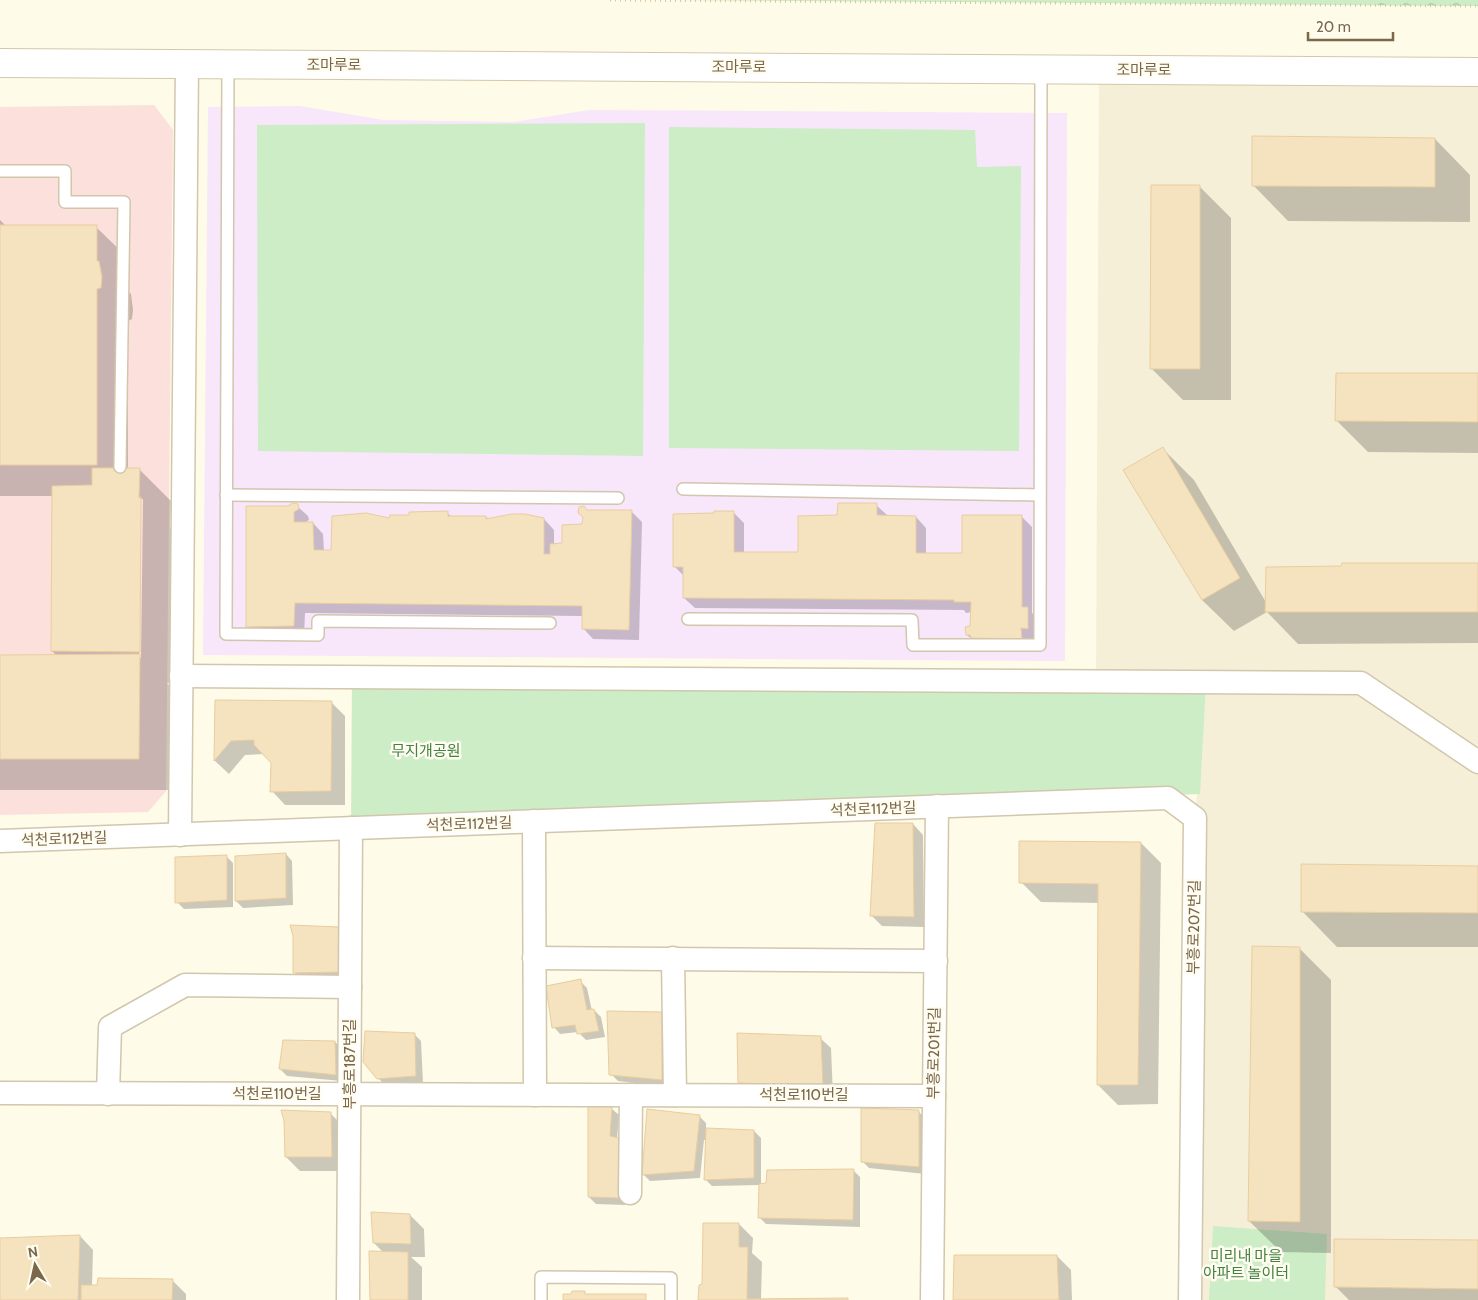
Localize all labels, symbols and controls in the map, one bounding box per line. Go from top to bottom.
scale bar [1308,10,1393,42]
text: 20 m [1316,18,1351,36]
street label: 조마루로 [306,56,362,74]
street label: 조마루로 [711,58,767,76]
street label: 조마루로 [1116,61,1172,79]
park label: 무지개공원 [391,742,461,760]
street label: 석천로112번길 [829,798,917,820]
street label: 석천로112번길 [425,813,513,835]
street label: 석천로112번길 [20,828,108,850]
street label: 부흥로207번길 [1184,879,1204,975]
street label: 부흥로201번길 [924,1007,944,1099]
street label: 부흥로187번길 [341,1019,359,1109]
street label: 석천로110번길 [232,1085,322,1103]
street label: 석천로110번길 [759,1086,849,1104]
north arrow [10,1240,60,1290]
text: N [27,1242,39,1262]
park label: 미리내 마을 아파트 놀이터 [1203,1247,1289,1282]

